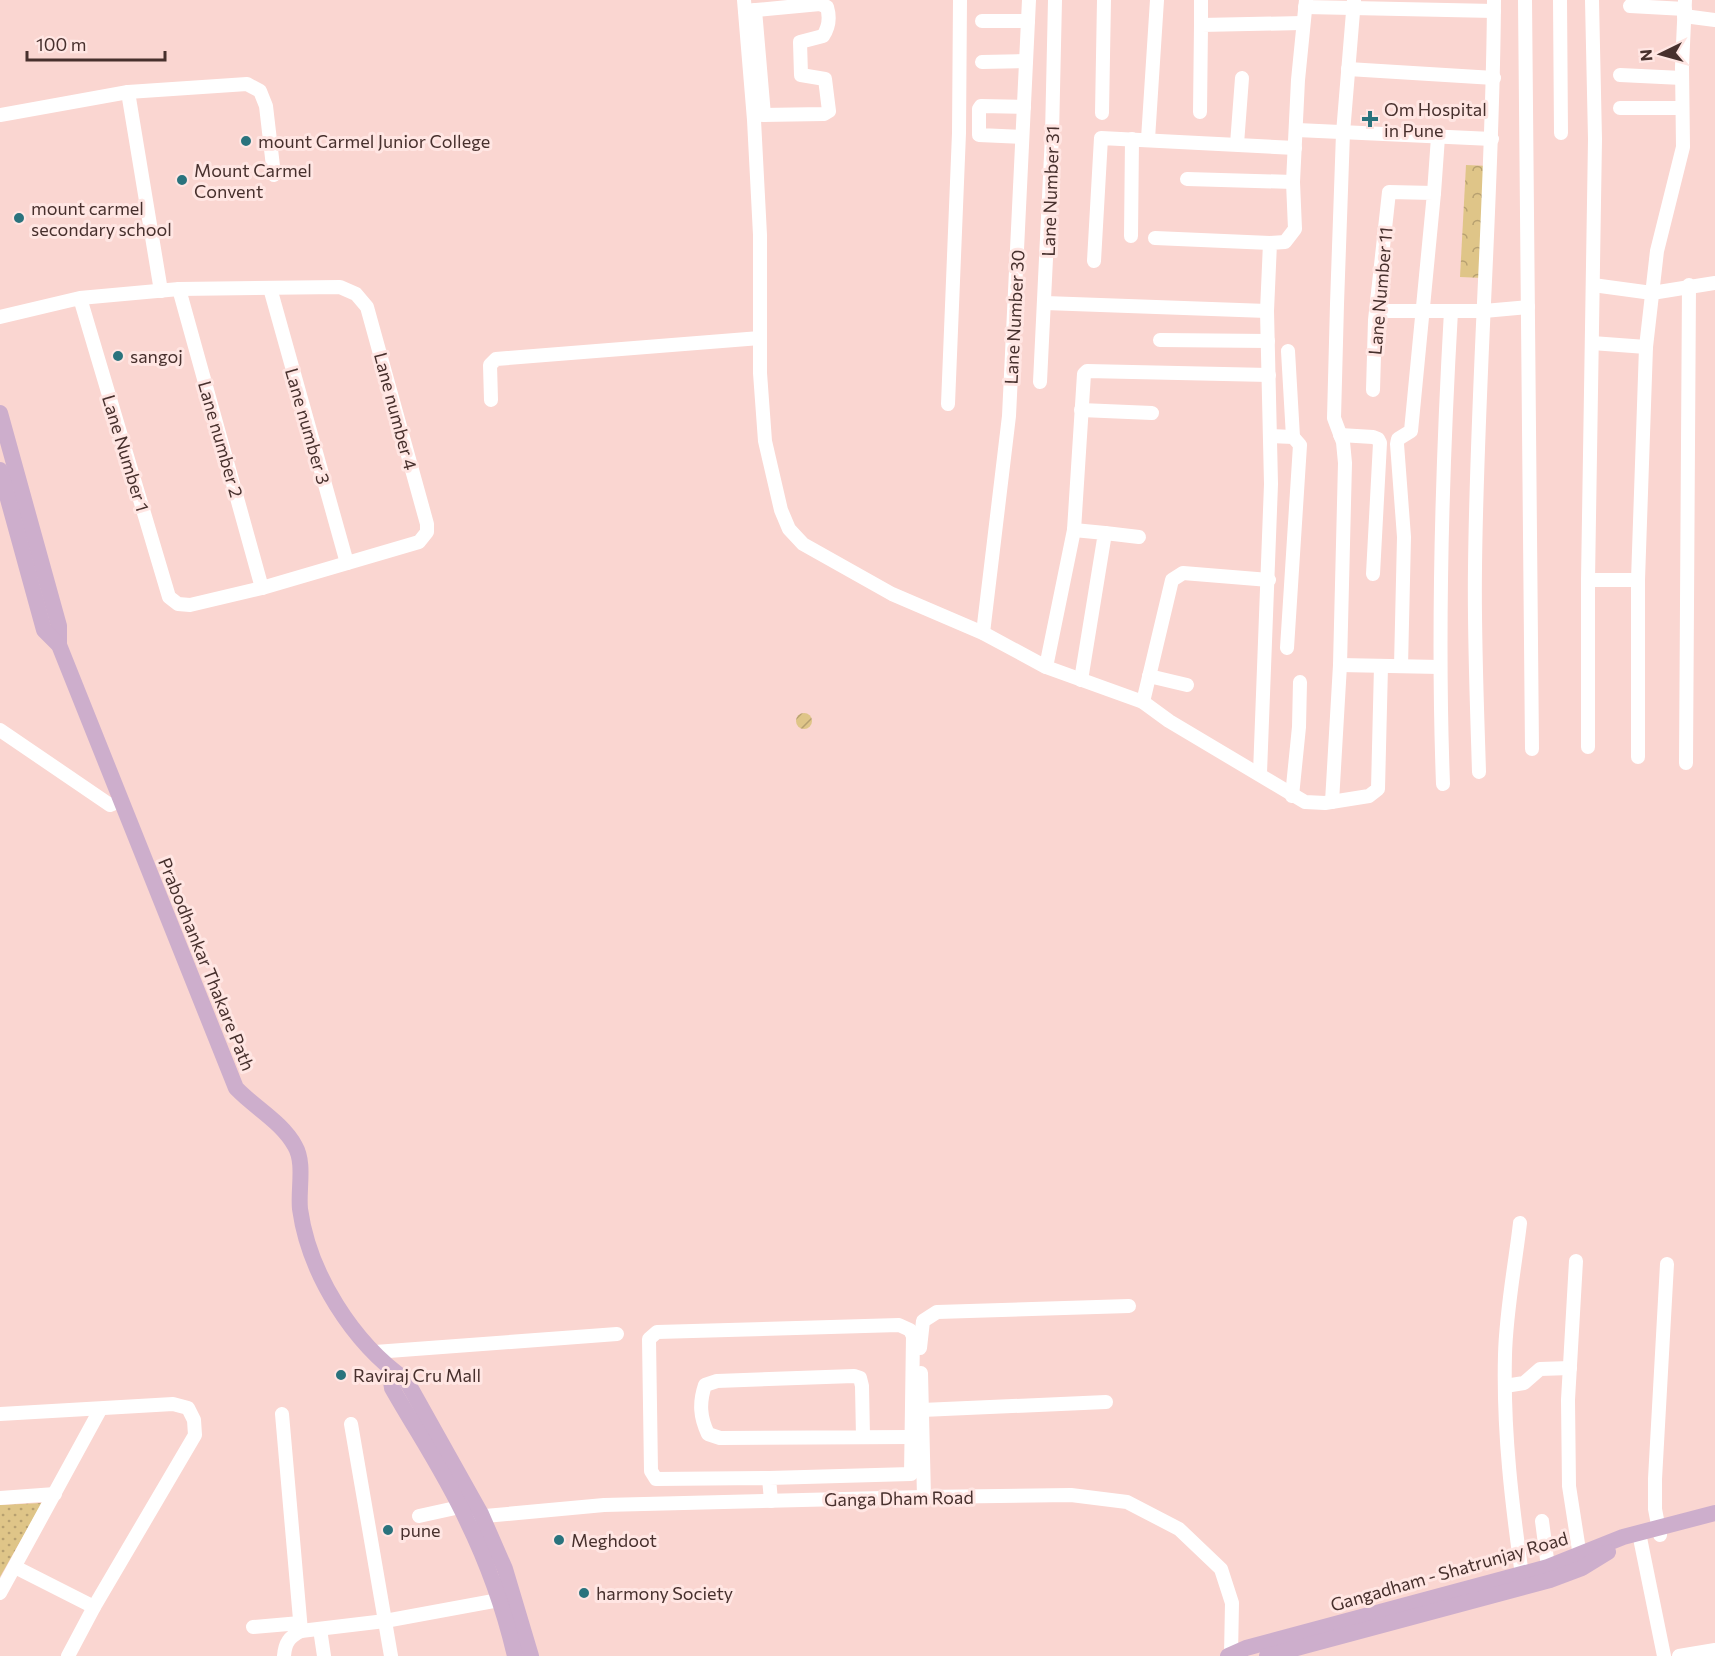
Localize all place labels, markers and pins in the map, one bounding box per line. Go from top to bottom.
place label: Om Hospital in Pune [1384,98,1487,141]
marker: Om Hospital in Pune [1361,110,1379,128]
place label: mount Carmel Junior College [258,130,490,152]
marker: mount Carmel Junior College [239,134,253,148]
place label: Mount Carmel Convent [194,159,312,202]
marker: Mount Carmel Convent [175,173,189,187]
place label: mount carmel secondary school [31,197,172,240]
marker: mount carmel secondary school [12,211,26,225]
place label: sangoj [130,345,183,367]
marker: sangoj [111,349,125,363]
place label: Raviraj Cru Mall [353,1364,481,1386]
marker: Raviraj Cru Mall [334,1368,348,1382]
place label: pune [400,1519,441,1541]
marker: pune [381,1523,395,1537]
place label: Meghdoot [571,1529,657,1551]
marker: Meghdoot [552,1533,566,1547]
place label: harmony Society [596,1582,733,1604]
marker: harmony Society [577,1586,591,1600]

